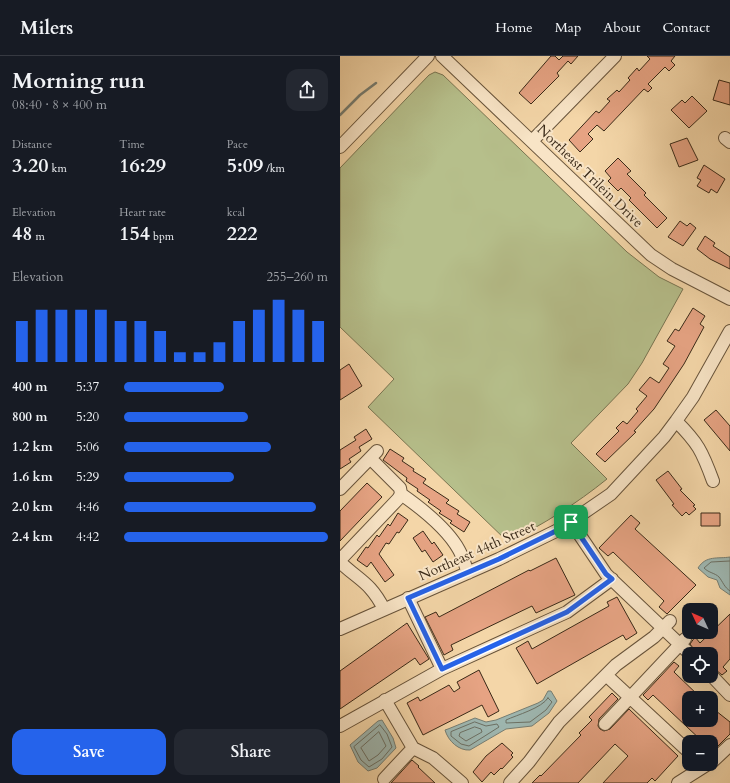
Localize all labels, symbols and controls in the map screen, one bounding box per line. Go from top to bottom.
text: Milers [20,15,73,41]
text: Home [495,18,533,37]
text: Map [555,18,581,37]
text: About [603,18,640,37]
text: Contact [662,18,710,37]
text: Morning run [12,66,145,96]
button: share [286,69,328,111]
text: 08:40 · 8 × 400 m [12,96,107,114]
street label: Northeast Trilein Drive [533,120,647,232]
text: Distance [12,137,52,152]
text: Time [119,137,145,152]
text: Pace [227,137,248,152]
text: 3.20 [12,152,49,179]
text: 16:29 [119,152,166,179]
text: 5:09 [227,152,263,179]
text: km [49,161,67,176]
text: /km [263,161,285,176]
text: Elevation [12,205,56,220]
text: Heart rate [119,205,166,220]
text: kcal [227,205,245,220]
text: 48 [12,220,33,247]
text: 154 [119,220,150,247]
text: 222 [227,220,257,247]
text: m [33,229,45,244]
text: bpm [150,229,174,244]
text: Elevation [12,268,64,286]
text: 255–260 m [266,268,328,286]
text: 400 m [12,378,47,396]
text: 5:37 [76,378,99,396]
text: 800 m [12,408,47,426]
text: 5:20 [76,408,99,426]
text: 1.2 km [12,438,53,456]
text: 5:06 [76,438,99,456]
text: 1.6 km [12,468,53,486]
text: 5:29 [76,468,99,486]
text: 2.0 km [12,498,53,516]
text: 4:46 [76,498,99,516]
pin [554,505,588,539]
icon: arrive [560,511,582,533]
street label: Northeast 44th Street [416,516,539,585]
text: 2.4 km [12,528,53,546]
text: 4:42 [76,528,99,546]
north arrow [682,603,718,639]
map controls [682,603,718,771]
button: locate [682,647,718,683]
button: + [682,691,718,727]
button: Save [12,729,166,775]
button: Share [174,729,328,775]
button: − [682,735,718,771]

